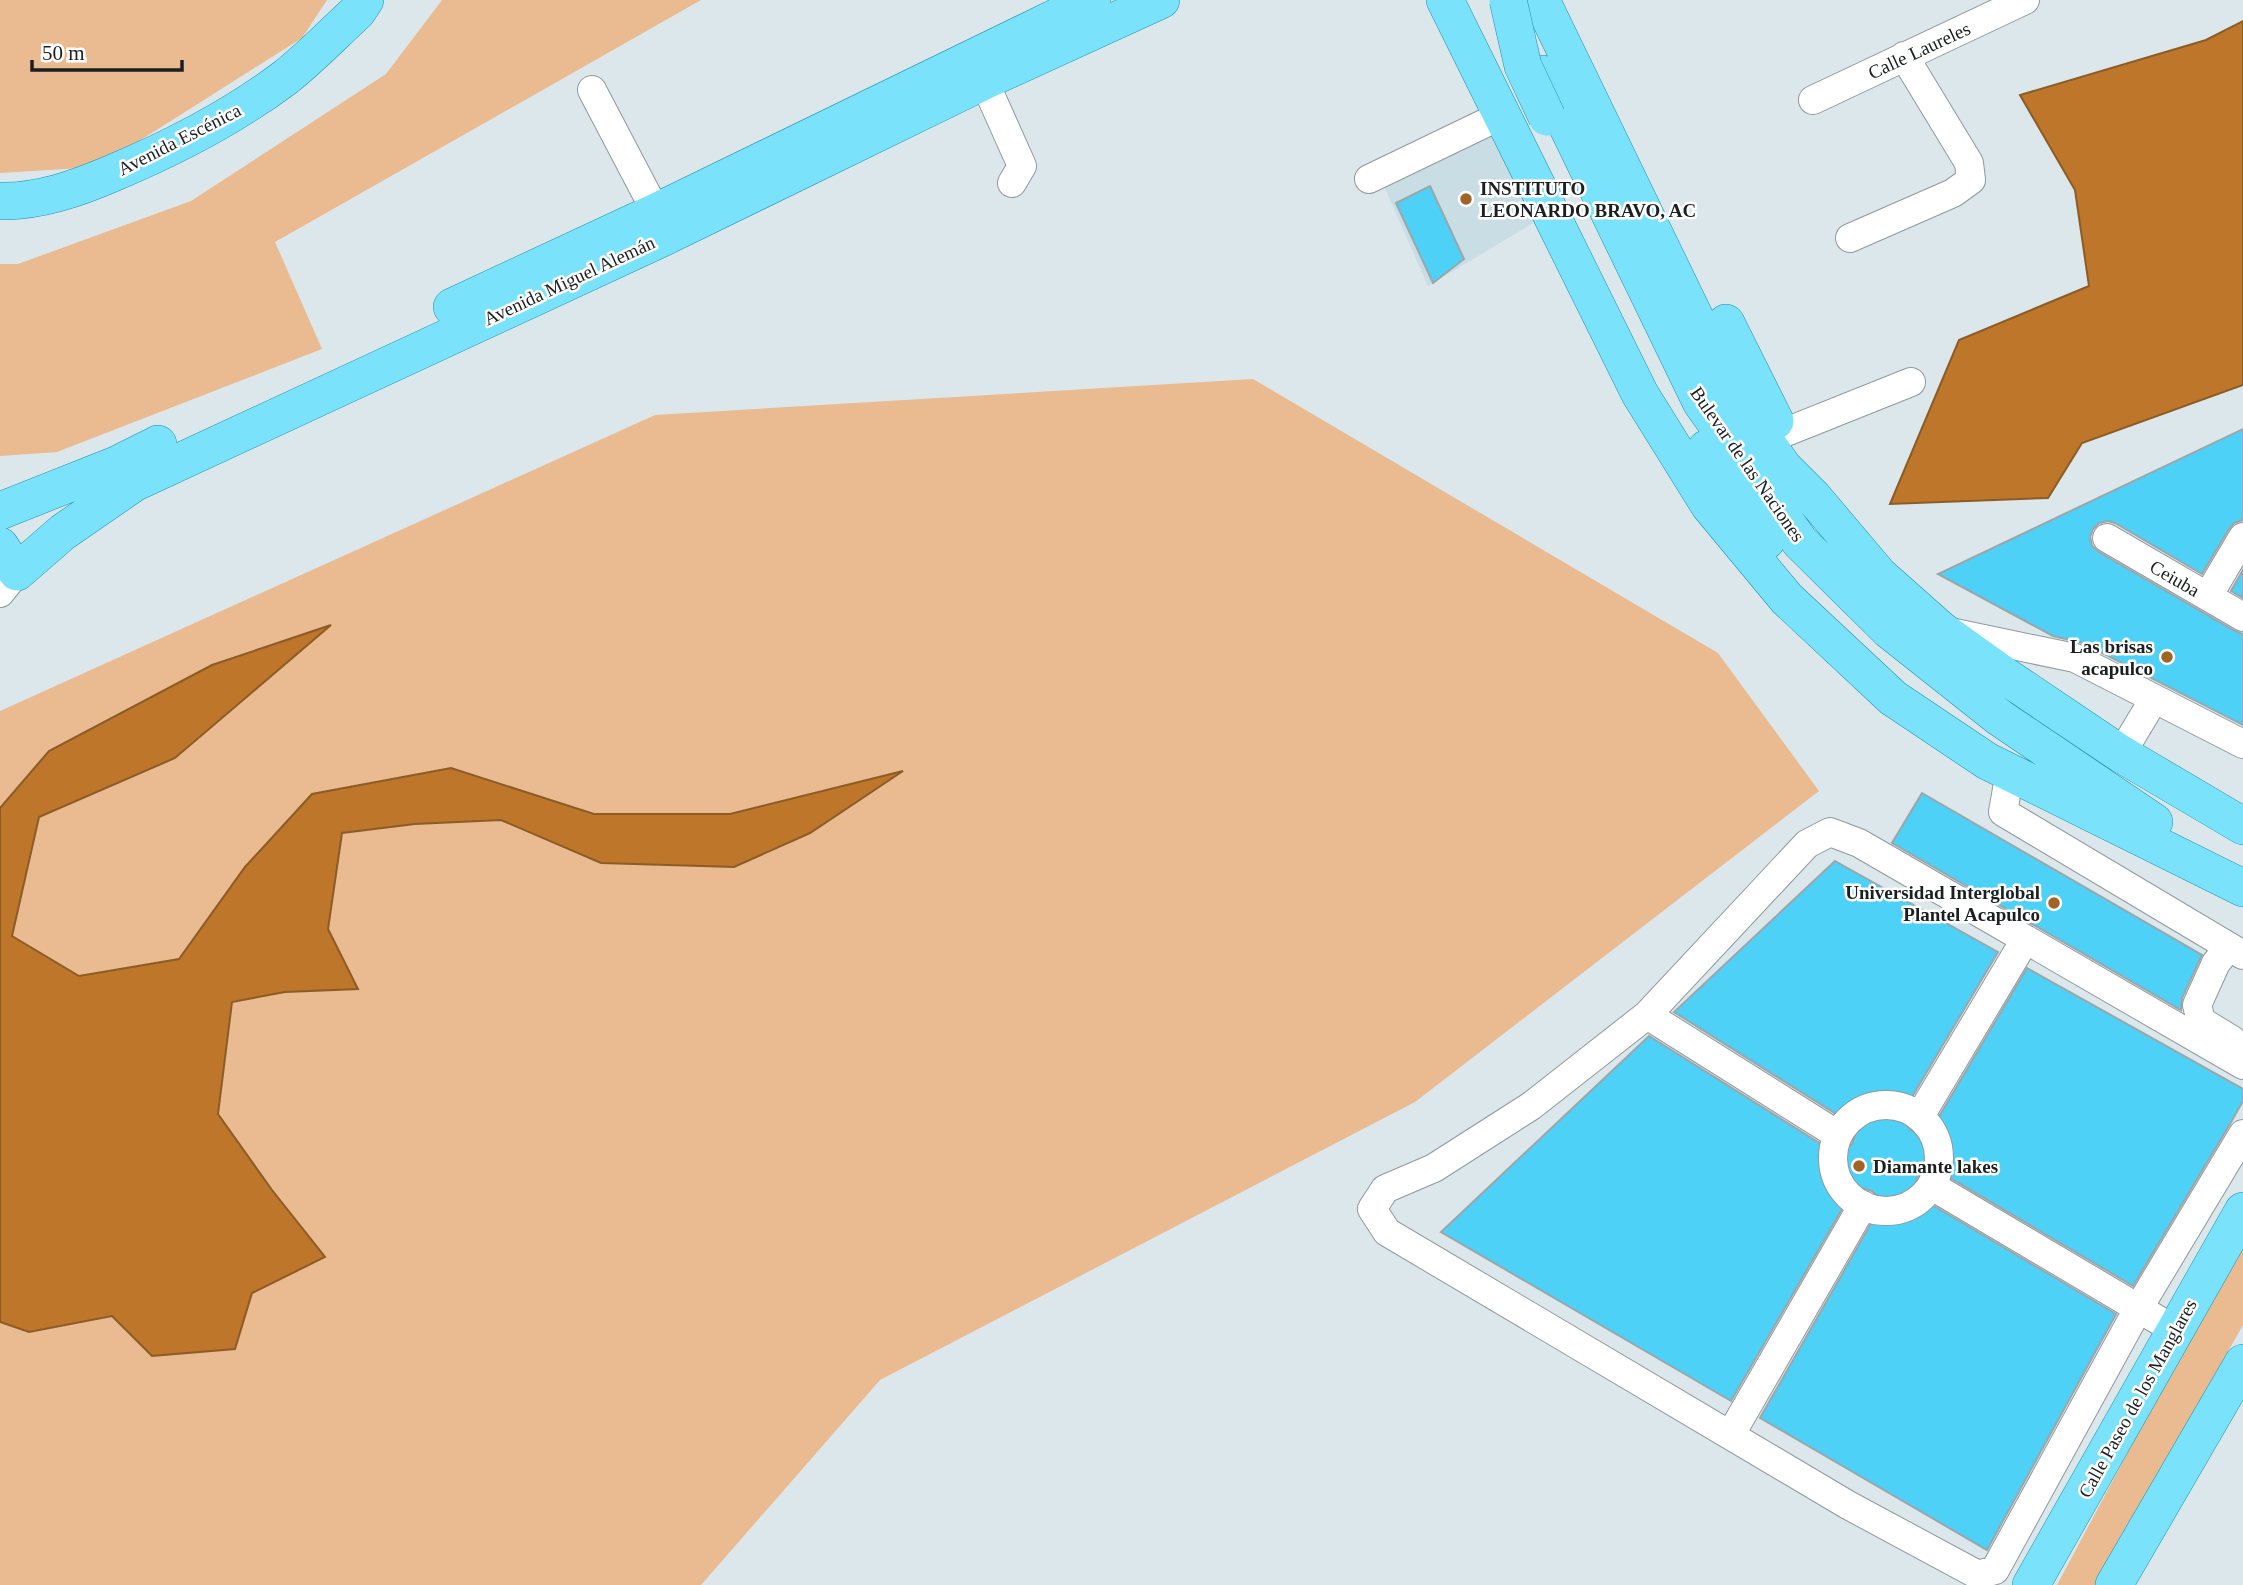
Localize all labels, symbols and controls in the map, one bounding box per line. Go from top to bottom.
street label: Calle Laureles [1865,18,1974,83]
scale bar [32,28,182,72]
text: 50 m [42,41,85,65]
street label: Avenida Escénica [114,99,245,179]
place label: INSTITUTO LEONARDO BRAVO, AC [1480,178,1696,221]
marker: INSTITUTO LEONARDO BRAVO, AC [1458,191,1474,207]
street label: Avenida Miguel Alemán [480,231,659,329]
street label: Bulevar de las Naciones [1686,383,1809,546]
street label: Ceiuba [2146,556,2204,601]
place label: Las brisas acapulco [2070,636,2153,679]
marker: Las brisas acapulco [2159,649,2175,665]
place label: Universidad Interglobal Plantel Acapulco [1845,882,2040,925]
marker: Universidad Interglobal Plantel Acapulco [2046,895,2062,911]
place label: Diamante lakes [1873,1156,1998,1177]
marker: Diamante lakes [1851,1158,1867,1174]
street label: Calle Paseo de los Manglares [2074,1295,2201,1501]

